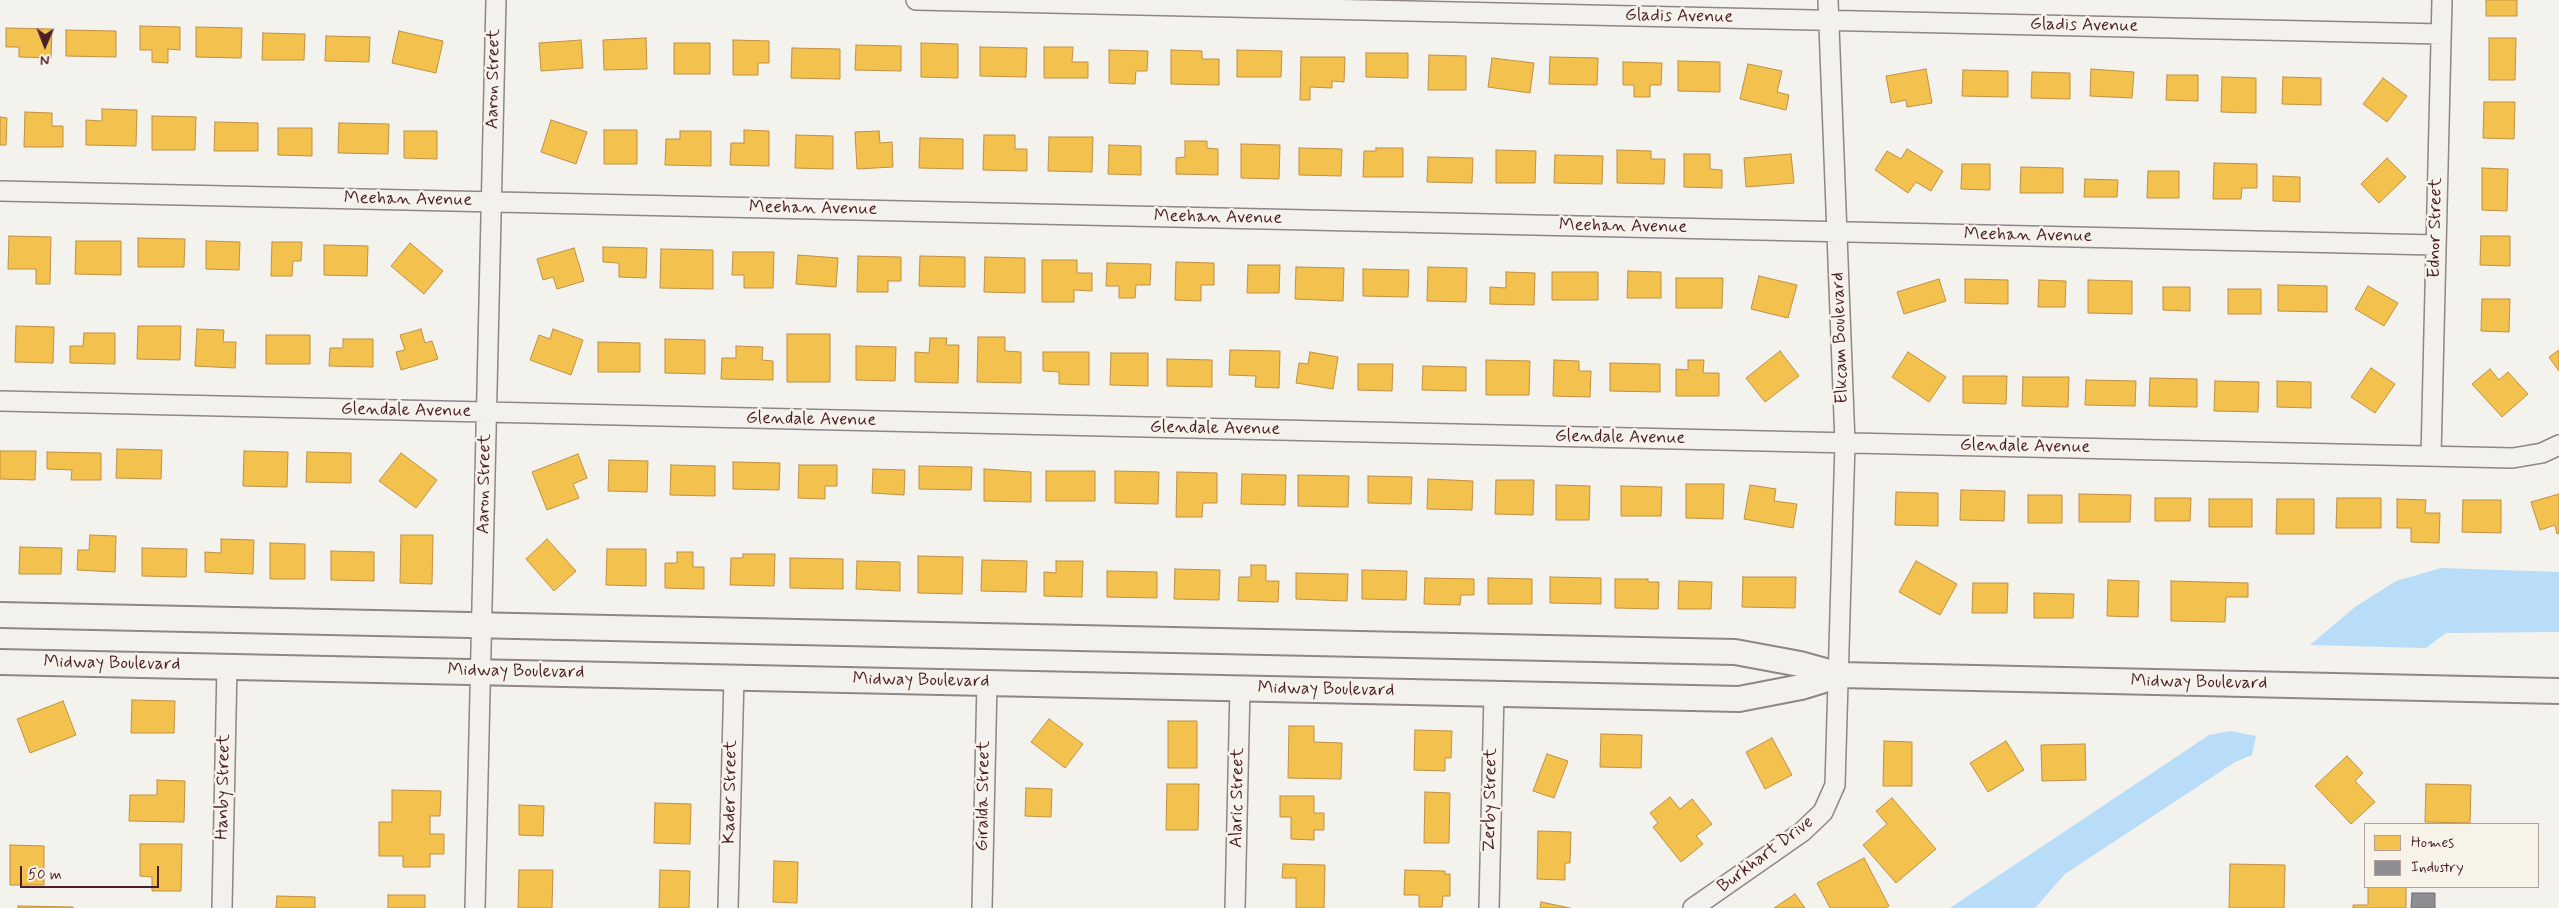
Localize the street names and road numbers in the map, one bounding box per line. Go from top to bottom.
street label: Gladis Avenue [1625,5,1733,29]
street label: Gladis Avenue [2030,14,2138,38]
street label: Aaron Street [482,29,506,129]
street label: Ednor Street [2424,178,2448,278]
street label: Meehan Avenue [344,188,472,212]
street label: Meehan Avenue [749,197,877,221]
street label: Meehan Avenue [1154,206,1282,230]
street label: Meehan Avenue [1559,215,1687,239]
street label: Meehan Avenue [1964,224,2092,248]
street label: Elkcam Boulevard [1828,272,1854,404]
street label: Glendale Avenue [341,399,471,423]
street label: Glendale Avenue [746,408,876,432]
street label: Glendale Avenue [1150,417,1280,441]
street label: Glendale Avenue [1555,426,1685,450]
street label: Aaron Street [473,434,497,534]
street label: Glendale Avenue [1960,435,2090,459]
street label: Midway Boulevard [43,652,181,676]
street label: Midway Boulevard [447,660,585,684]
street label: Midway Boulevard [852,669,990,693]
street label: Midway Boulevard [2130,671,2268,695]
street label: Midway Boulevard [1257,678,1395,702]
street label: Hanby Street [212,734,236,840]
street label: Kader Street [719,740,743,844]
street label: Giralda Street [972,740,996,852]
street label: Alaric Street [1226,748,1250,848]
street label: Zerby Street [1479,748,1503,852]
street label: Burkhart Drive [1714,812,1818,898]

